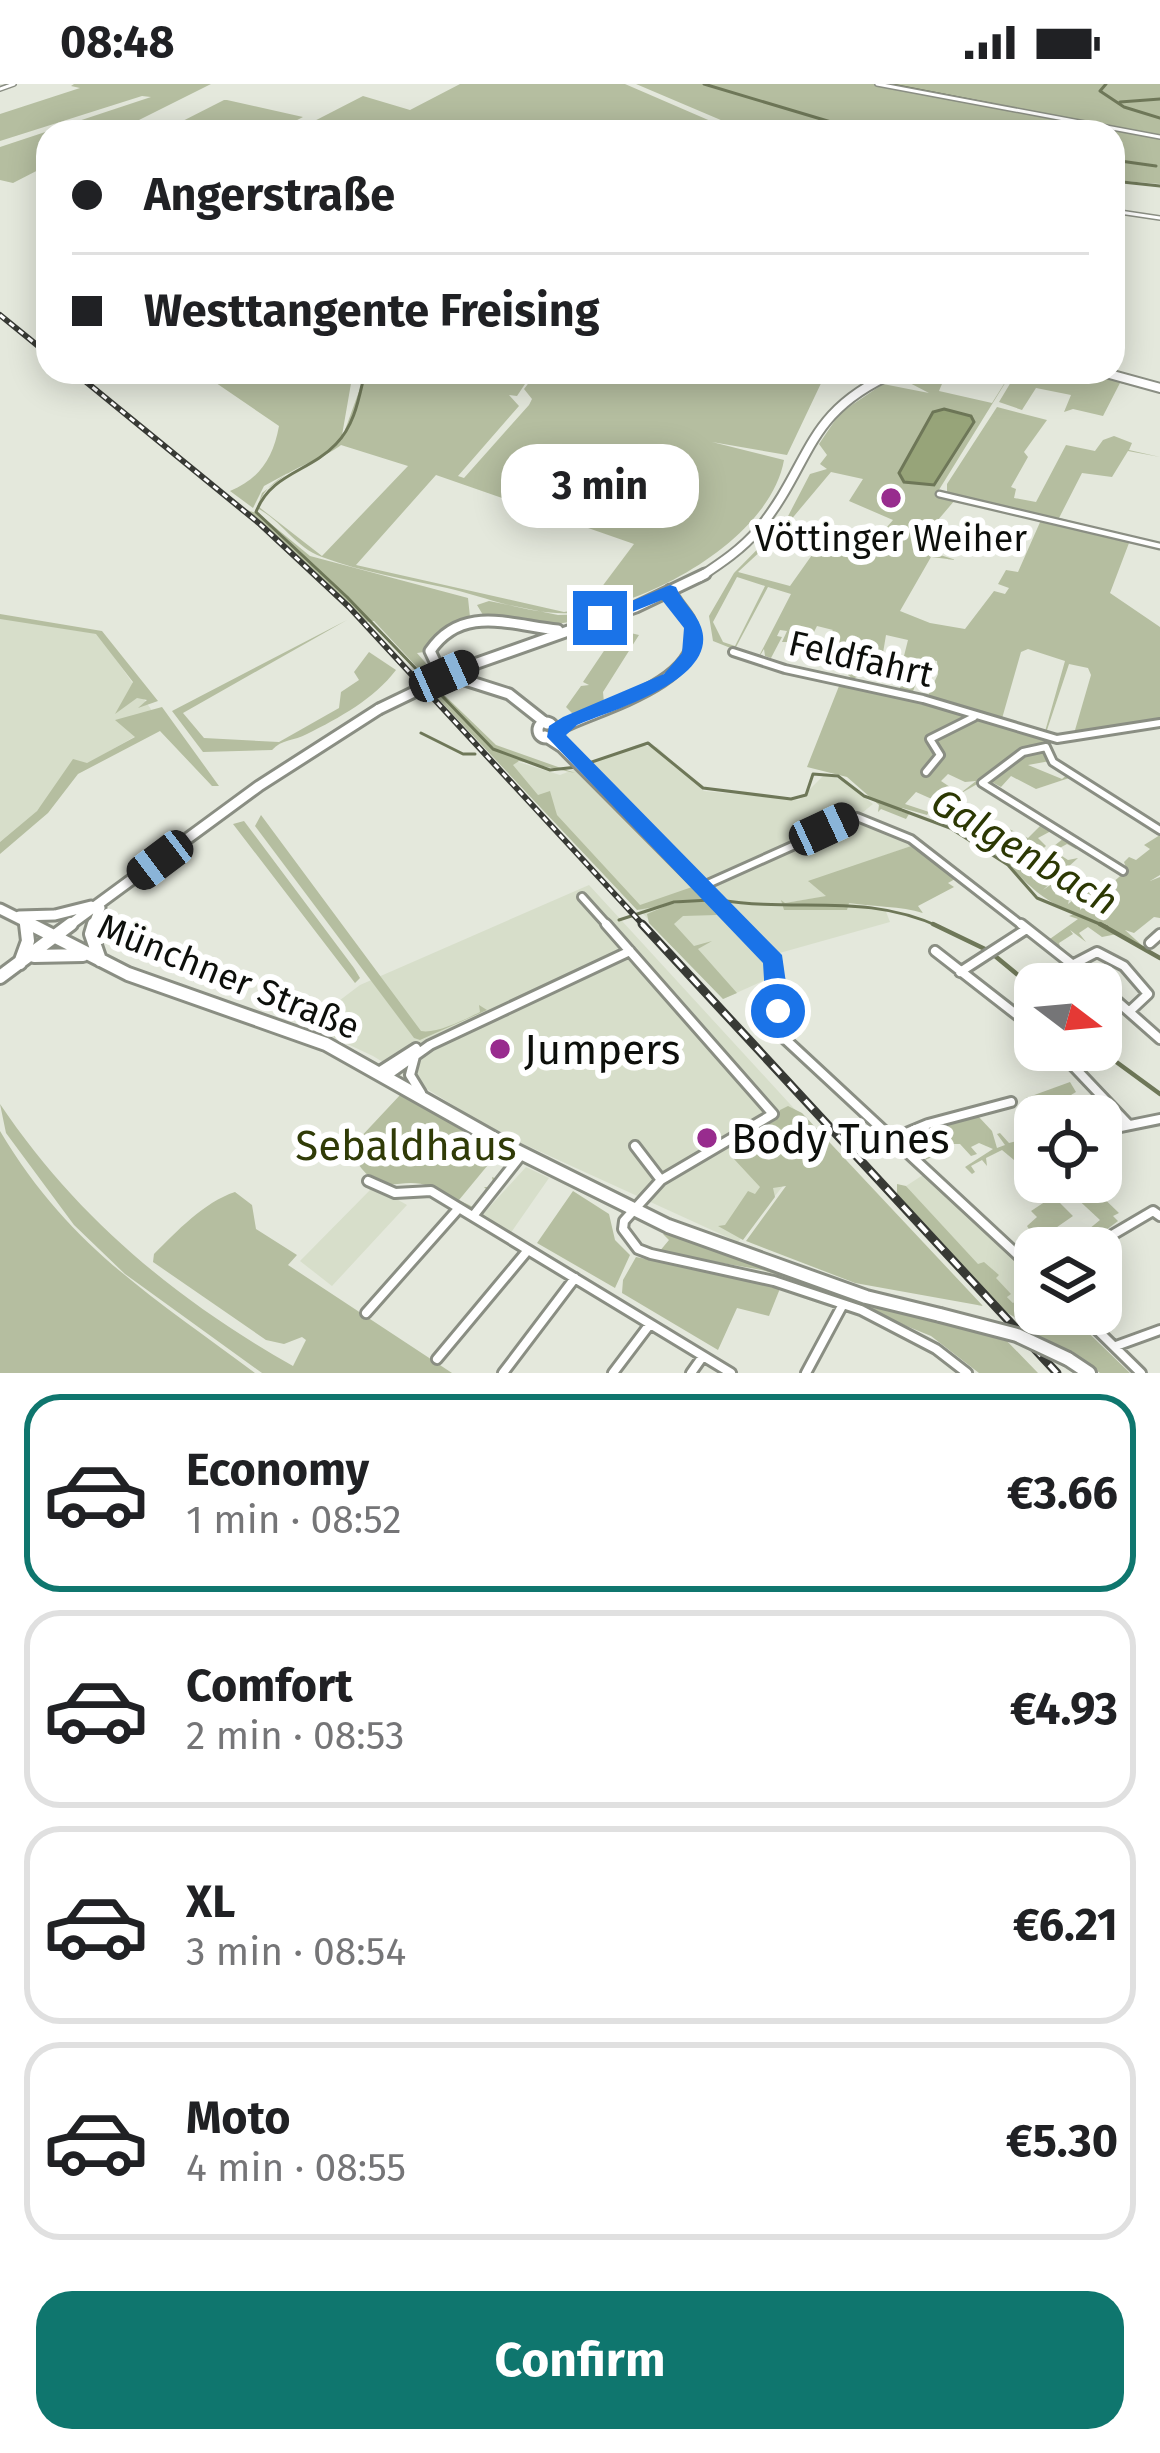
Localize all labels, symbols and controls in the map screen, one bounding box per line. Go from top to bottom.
text: 08:48 [60,15,175,69]
text: Angerstraße [144,168,395,222]
text: Westtangente Freising [144,284,600,338]
callout: 3 min [501,444,699,528]
text: 3 min [552,463,648,509]
marker: Vöttinger Weiher [878,485,904,511]
place label: Vöttinger Weiher [755,517,1027,561]
route end [573,591,627,645]
street label: Feldfahrt [784,621,937,697]
car [404,645,484,707]
water label: Galgenbach [923,778,1126,925]
car [784,797,864,861]
car [120,824,200,896]
street label: Münchner Straße [91,904,366,1049]
north arrow [1014,963,1122,1071]
map controls [1014,963,1122,1335]
route start [751,984,805,1038]
place label: Jumpers [524,1025,680,1075]
marker: Jumpers [487,1036,513,1062]
button: locate [1014,1095,1122,1203]
place label: Body Tunes [731,1114,950,1164]
park label: Sebaldhaus [295,1121,517,1171]
marker: Body Tunes [694,1125,720,1151]
button: layers [1014,1227,1122,1335]
icon: car [42,1439,150,1547]
text: Economy [186,1443,369,1497]
text: €3.66 [1007,1466,1118,1520]
text: 1 min · 08:52 [186,1497,402,1543]
icon: car [42,1655,150,1763]
text: Comfort [186,1659,353,1713]
text: €4.93 [1010,1682,1118,1736]
text: 2 min · 08:53 [186,1713,404,1759]
icon: car [42,1871,150,1979]
text: XL [186,1875,235,1929]
text: €6.21 [1013,1898,1118,1952]
text: 3 min · 08:54 [186,1929,406,1975]
icon: car [42,2087,150,2195]
text: Moto [186,2091,291,2145]
text: €5.30 [1006,2114,1118,2168]
text: 4 min · 08:55 [186,2145,406,2191]
button: Confirm [36,2291,1124,2429]

